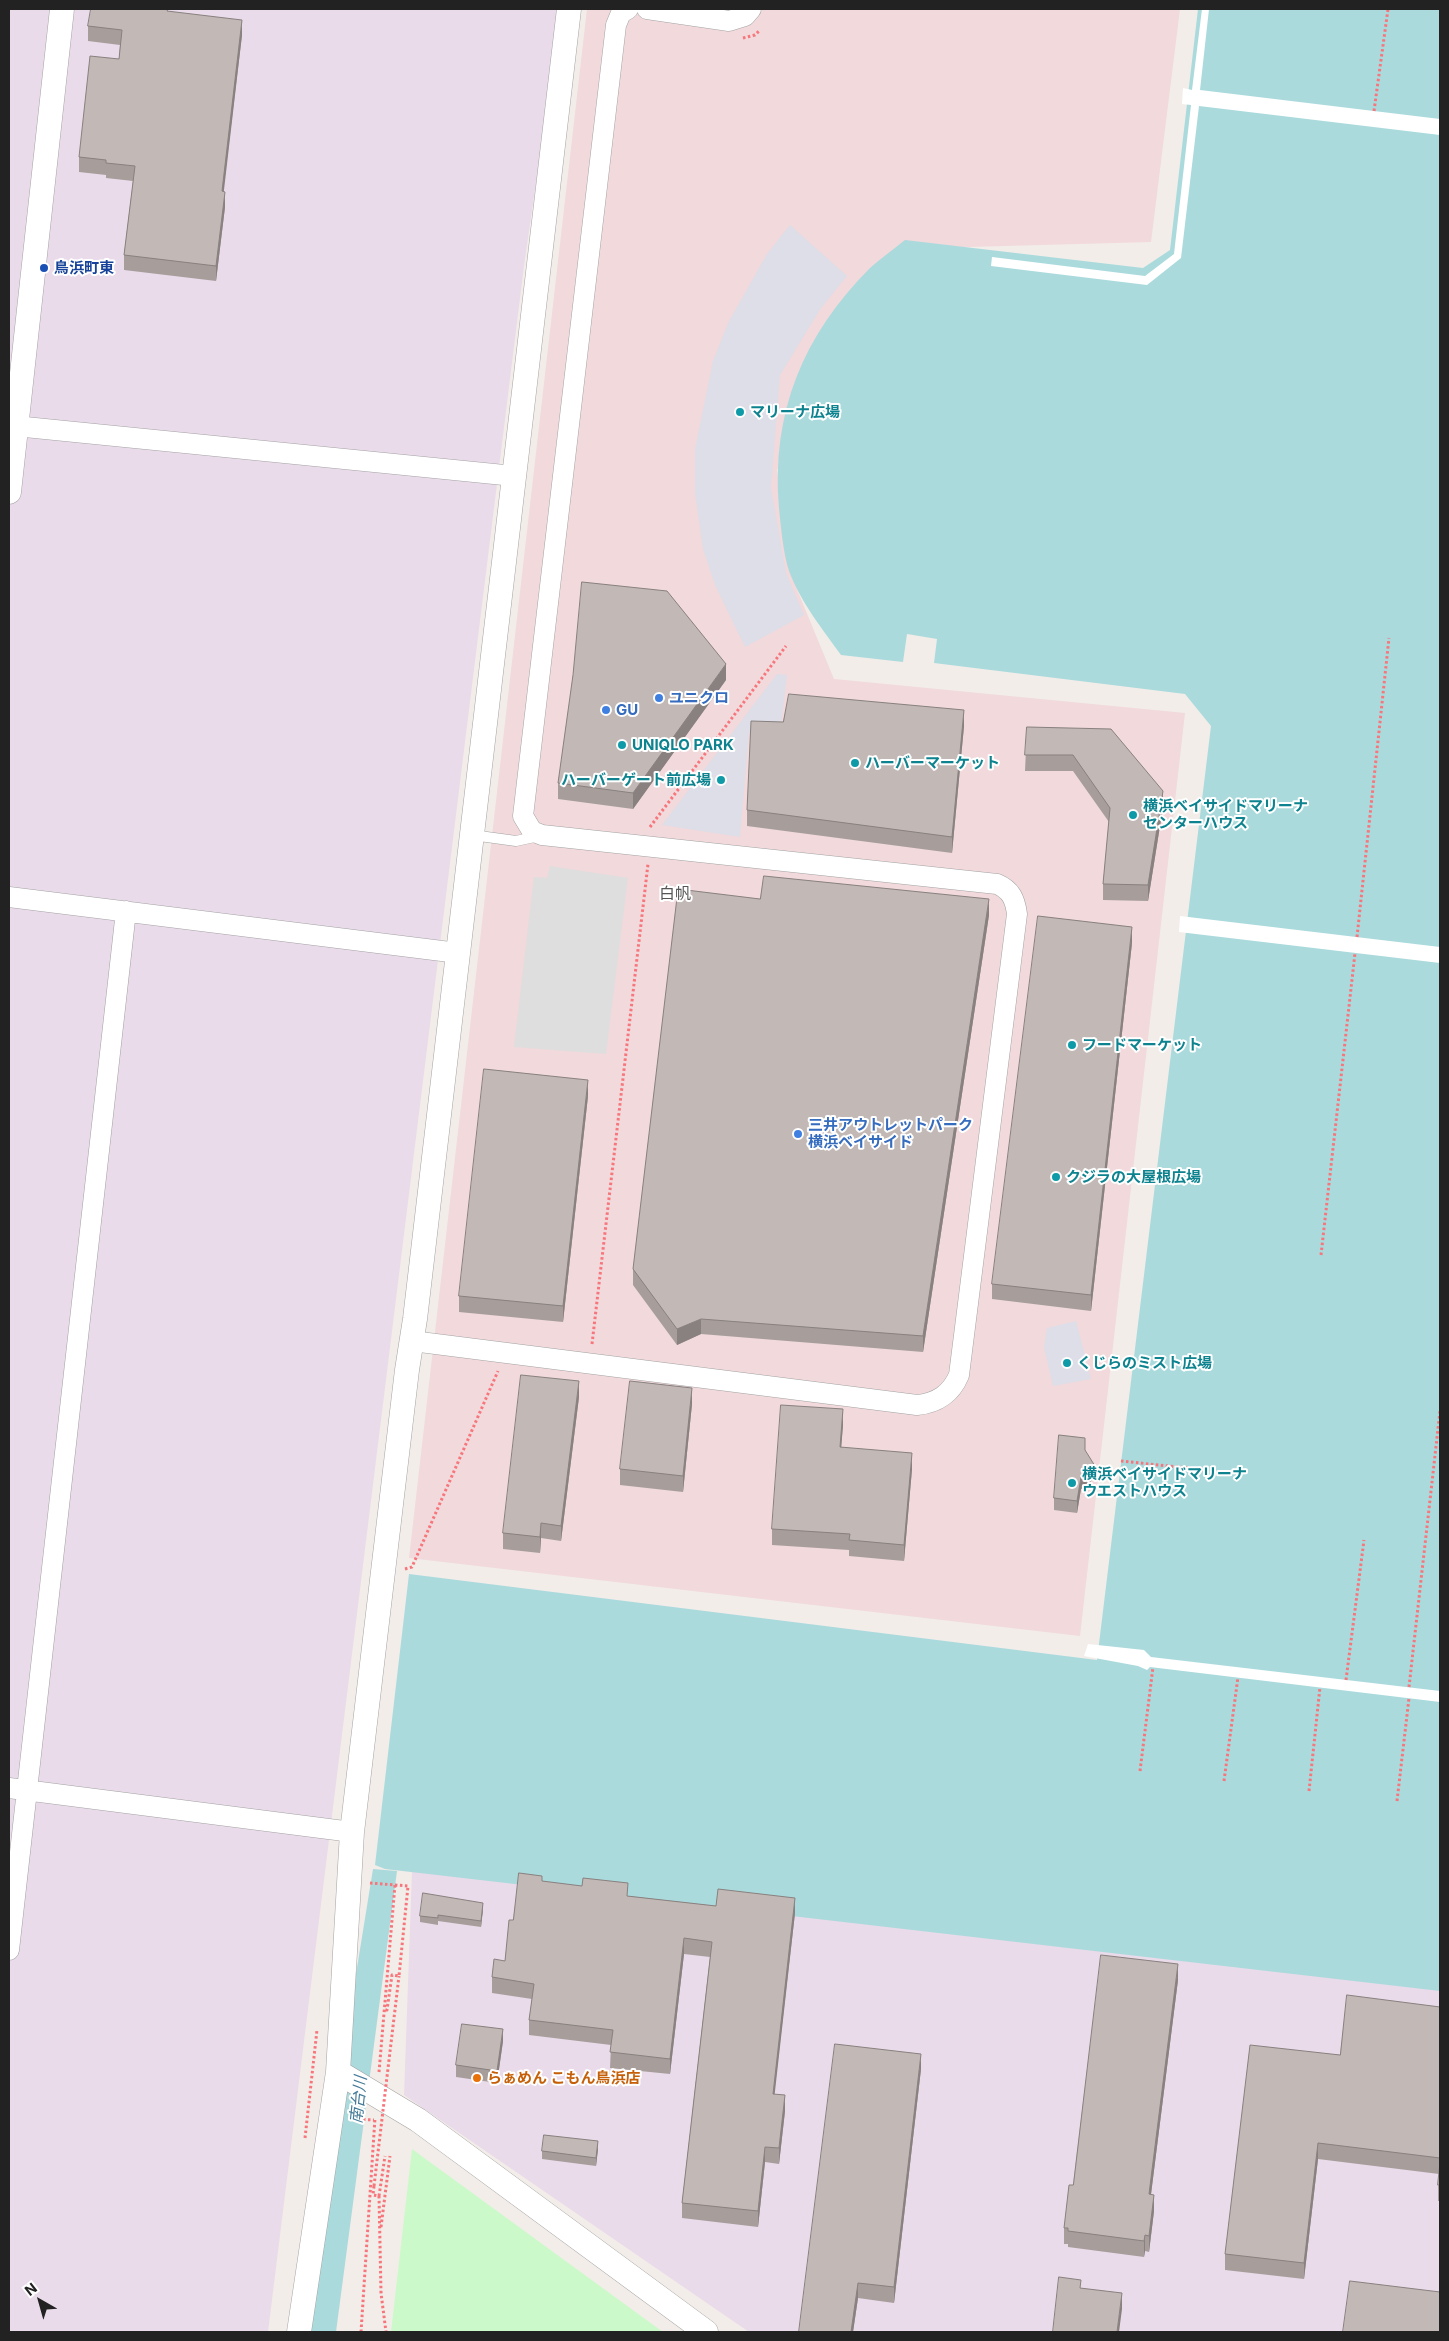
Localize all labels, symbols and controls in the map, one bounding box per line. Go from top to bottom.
place label: 鳥浜町東 [54,259,114,277]
marker: 鳥浜町東 [38,262,50,274]
place label: マリーナ広場 [750,403,840,421]
marker: マリーナ広場 [734,406,746,418]
place label: ユニクロ [669,689,729,707]
marker: ユニクロ [653,692,665,704]
place label: GU [616,701,638,719]
marker: GU [600,704,612,716]
place label: UNIQLO PARK [632,736,734,754]
marker: UNIQLO PARK [616,739,628,751]
place label: ハーバーマーケット [865,754,1000,772]
marker: ハーバーマーケット [849,757,861,769]
place label: ハーバーゲート前広場 [561,771,711,789]
marker: ハーバーゲート前広場 [715,774,727,786]
place label: 横浜ベイサイドマリーナ センターハウス [1143,797,1308,832]
marker: 横浜ベイサイドマリーナ センターハウス [1127,809,1139,821]
district label: 白帆 [659,884,691,904]
place label: フードマーケット [1082,1036,1202,1054]
marker: フードマーケット [1066,1039,1078,1051]
place label: 三井アウトレットパーク 横浜ベイサイド [808,1116,973,1151]
marker: 三井アウトレットパーク 横浜ベイサイド [792,1128,804,1140]
place label: クジラの大屋根広場 [1066,1168,1201,1186]
marker: クジラの大屋根広場 [1050,1171,1062,1183]
place label: くじらのミスト広場 [1077,1354,1212,1372]
marker: くじらのミスト広場 [1061,1357,1073,1369]
place label: 横浜ベイサイドマリーナ ウエストハウス [1082,1465,1247,1500]
marker: 横浜ベイサイドマリーナ ウエストハウス [1066,1477,1078,1489]
place label: らぁめん こもん鳥浜店 [487,2069,641,2087]
marker: らぁめん こもん鳥浜店 [471,2072,483,2084]
water label: 南台川 [347,2075,371,2125]
north arrow [15,2276,65,2326]
text: N [21,2279,40,2299]

